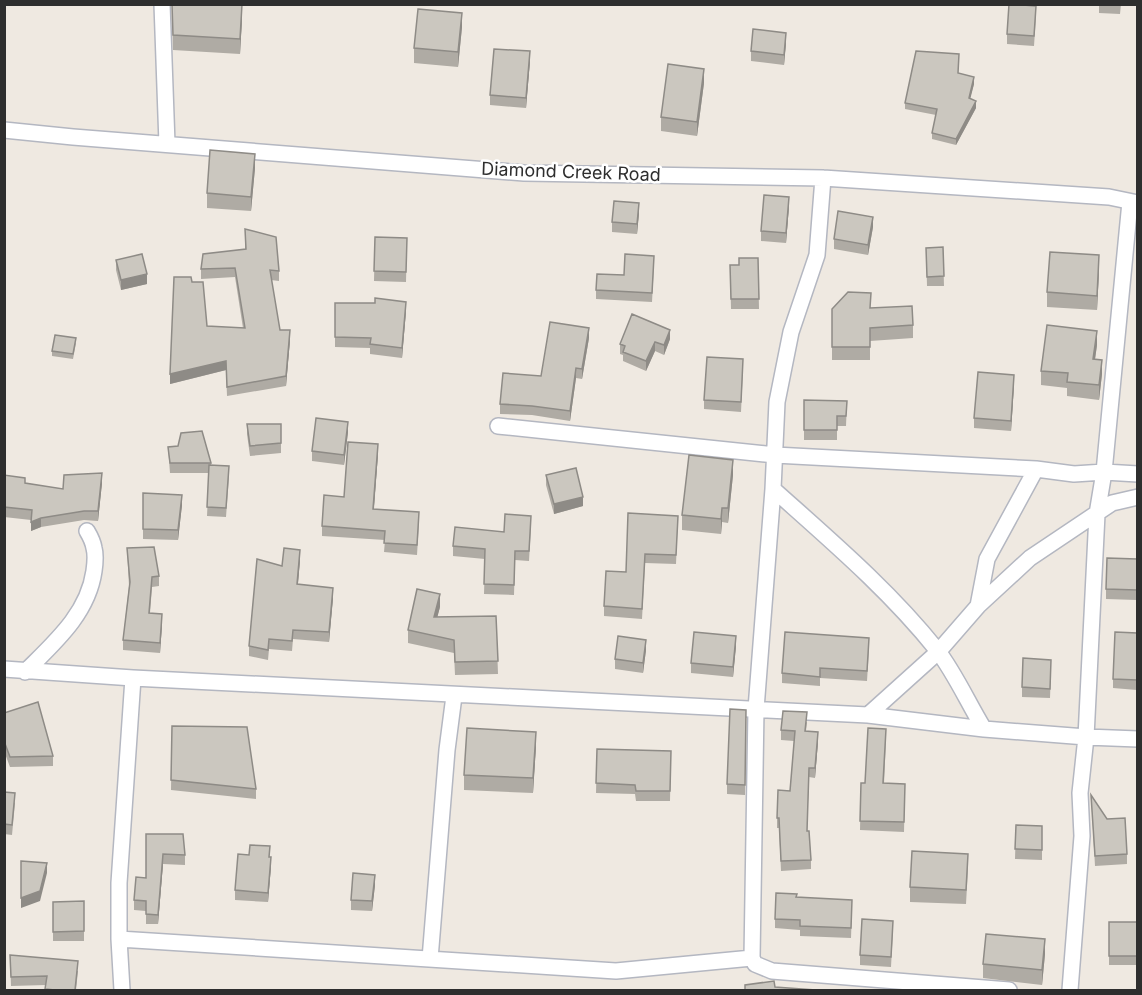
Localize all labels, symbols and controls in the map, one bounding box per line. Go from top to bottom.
street label: Diamond Creek Road [481,158,661,185]

